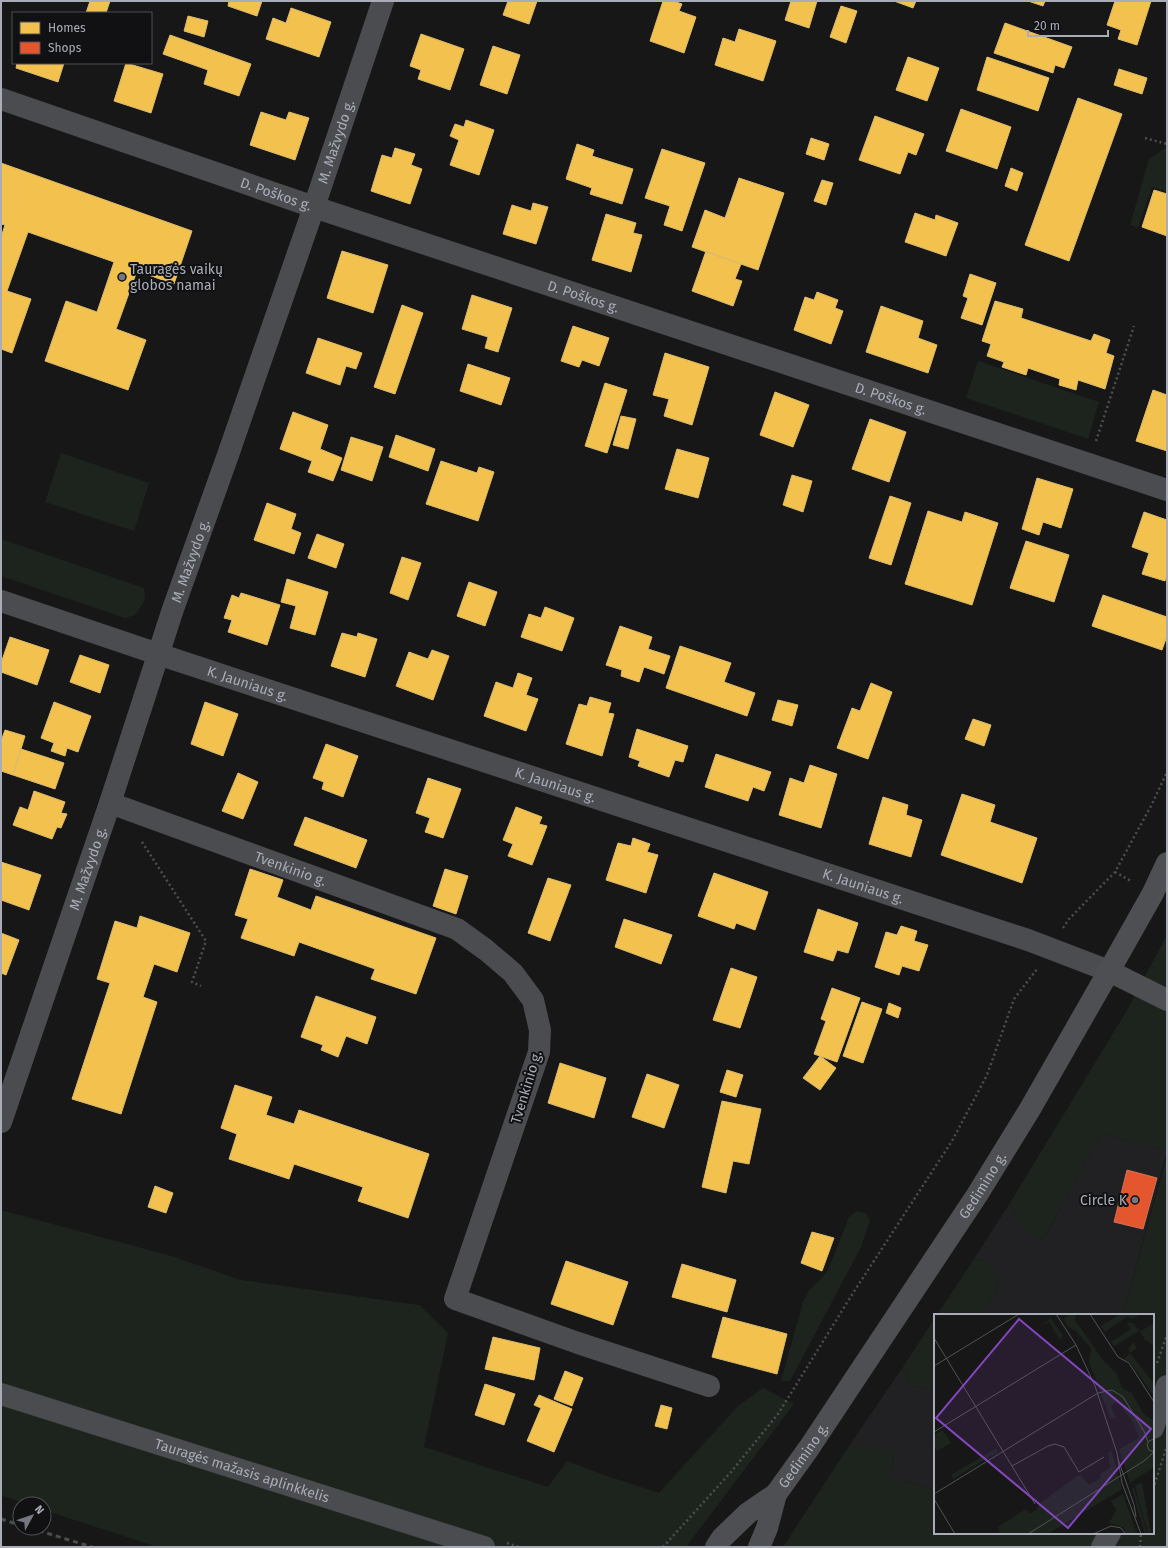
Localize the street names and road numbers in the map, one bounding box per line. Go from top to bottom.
street label: M. Mažvydo g. [314,98,358,186]
street label: D. Poškos g. [238,174,314,215]
street label: D. Poškos g. [545,277,621,317]
street label: D. Poškos g. [853,379,929,419]
street label: M. Mažvydo g. [168,517,213,605]
street label: K. Jauniaus g. [205,663,290,705]
street label: K. Jauniaus g. [513,764,598,806]
street label: M. Mažvydo g. [66,824,110,913]
street label: Tvenkinio g. [252,848,329,890]
street label: K. Jauniaus g. [820,865,906,908]
street label: Tvenkinio g. [507,1049,546,1126]
street label: Gedimino g. [956,1149,1010,1222]
street label: Gedimino g. [775,1420,832,1492]
street label: Tauragės mažasis aplinkkelis [153,1435,332,1507]

